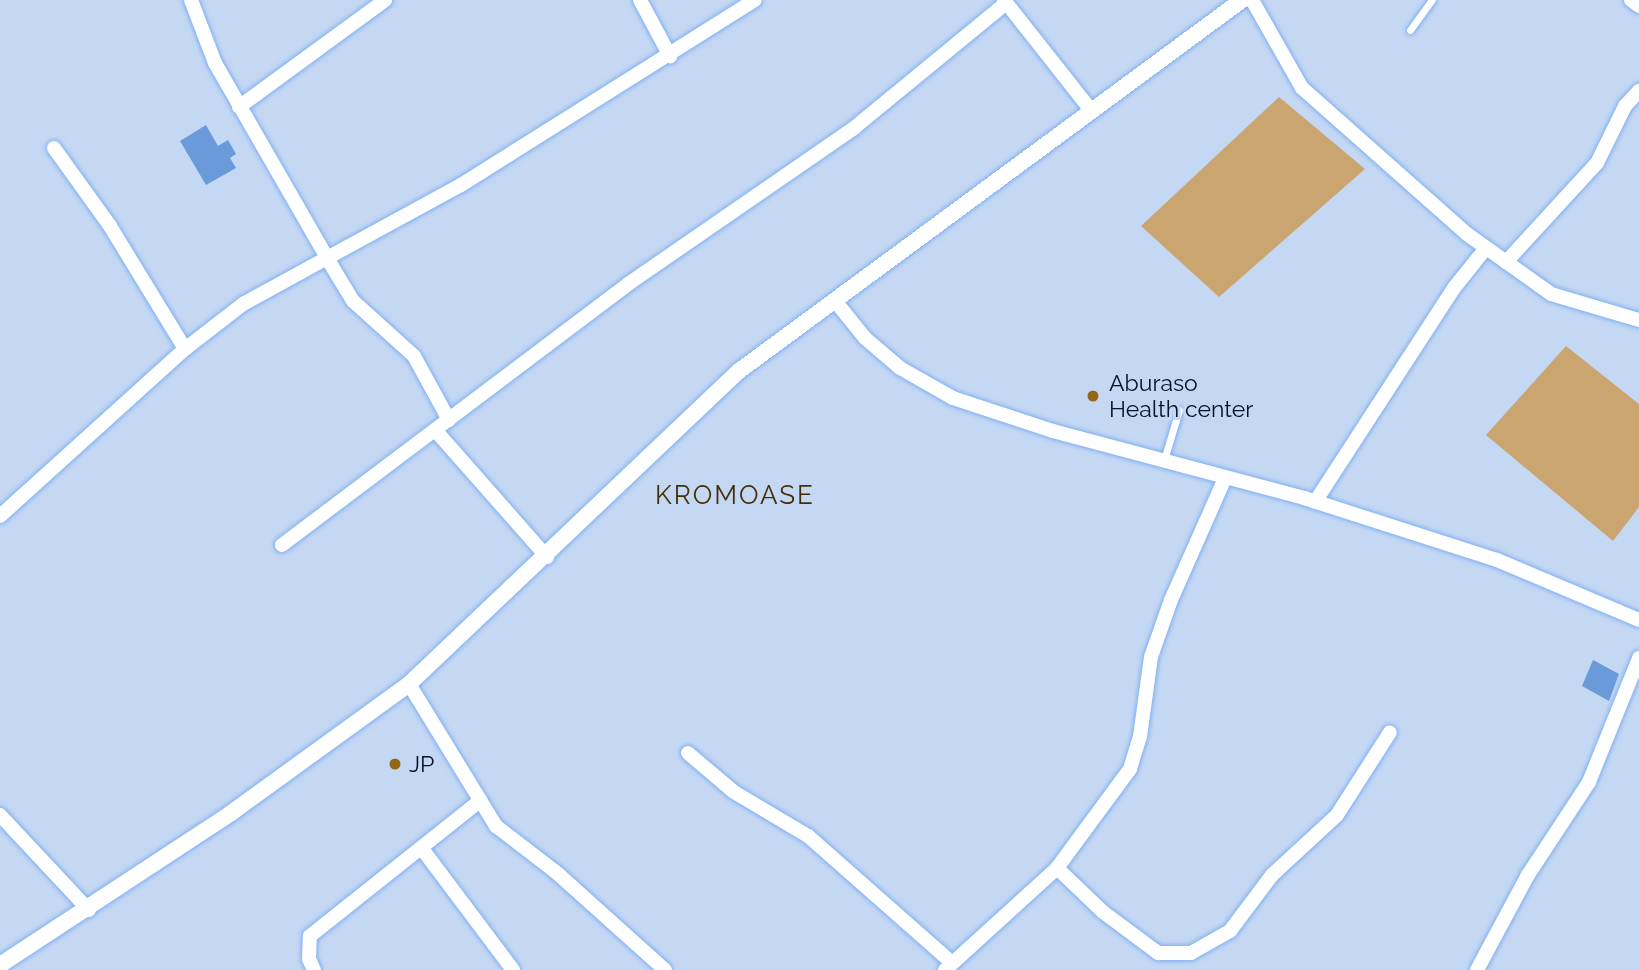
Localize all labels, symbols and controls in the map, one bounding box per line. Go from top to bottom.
place label: Aburaso Health center [1109,369,1253,423]
marker: Aburaso Health center [1083,386,1103,406]
district label: KROMOASE [656,480,814,512]
place label: JP [409,750,434,778]
marker: JP [387,756,403,772]

